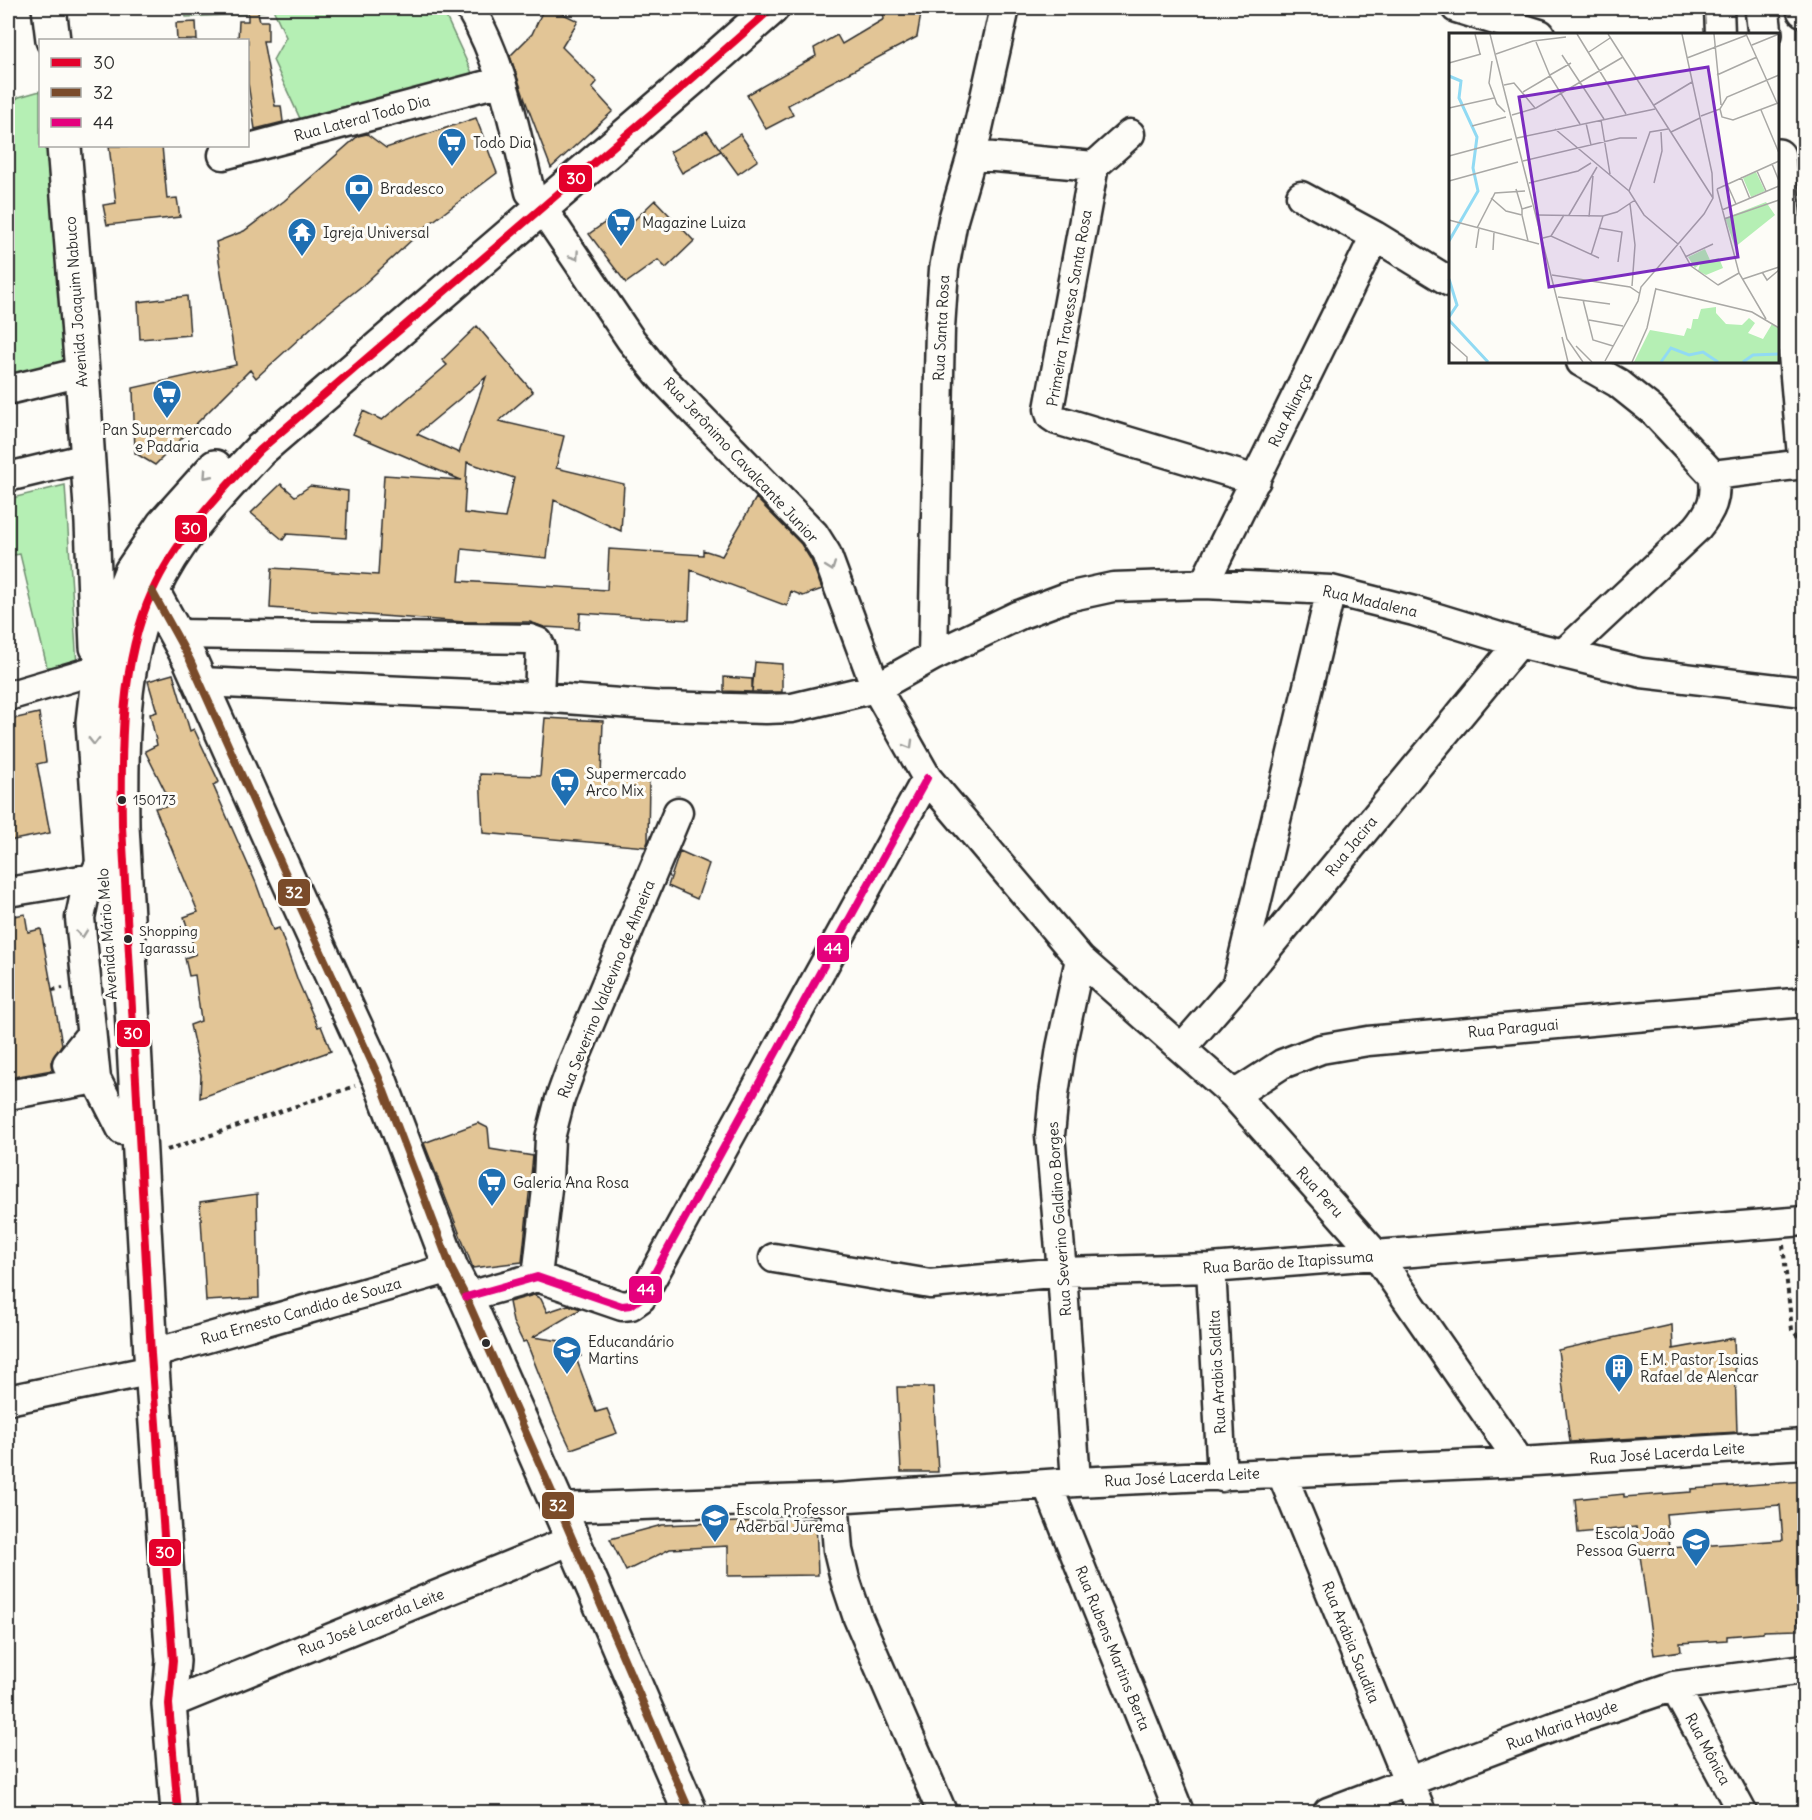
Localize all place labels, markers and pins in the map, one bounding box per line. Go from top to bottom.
supermarket icon: Todo Dia [436,126,468,168]
place label: Todo Dia [473,133,532,152]
bank icon: Bradesco [343,172,375,214]
place label: Bradesco [380,179,444,198]
supermarket icon: Magazine Luiza [605,206,637,248]
place label: Magazine Luiza [642,213,747,232]
temple icon: Igreja Universal [286,216,318,258]
place label: Igreja Universal [323,223,429,242]
supermarket icon: Pan Supermercado e Padaria [151,378,183,420]
place label: Pan Supermercado e Padaria [102,420,232,456]
place label: Supermercado Arco Mix [586,764,686,800]
supermarket icon: Supermercado Arco Mix [549,766,581,808]
place label: 150173 [133,791,176,809]
marker: 150173 [116,794,128,806]
place label: Shopping Igarassu [139,922,198,957]
marker: Shopping Igarassu [122,933,134,945]
supermarket icon: Galeria Ana Rosa [476,1166,508,1208]
place label: Galeria Ana Rosa [513,1173,630,1192]
place label: Educandário Martins [588,1332,674,1368]
school or university icon: Educandário Martins [551,1334,583,1376]
unlabelled marker [480,1337,492,1349]
place label: E.M. Pastor Isaias Rafael de Alencar [1640,1350,1759,1386]
building icon: E.M. Pastor Isaias Rafael de Alencar [1603,1352,1635,1394]
place label: Escola Professor Aderbal Jurema [736,1500,847,1536]
school or university icon: Escola Professor Aderbal Jurema [699,1502,731,1544]
place label: Escola João Pessoa Guerra [1576,1524,1675,1560]
school or university icon: Escola João Pessoa Guerra [1680,1526,1712,1568]

